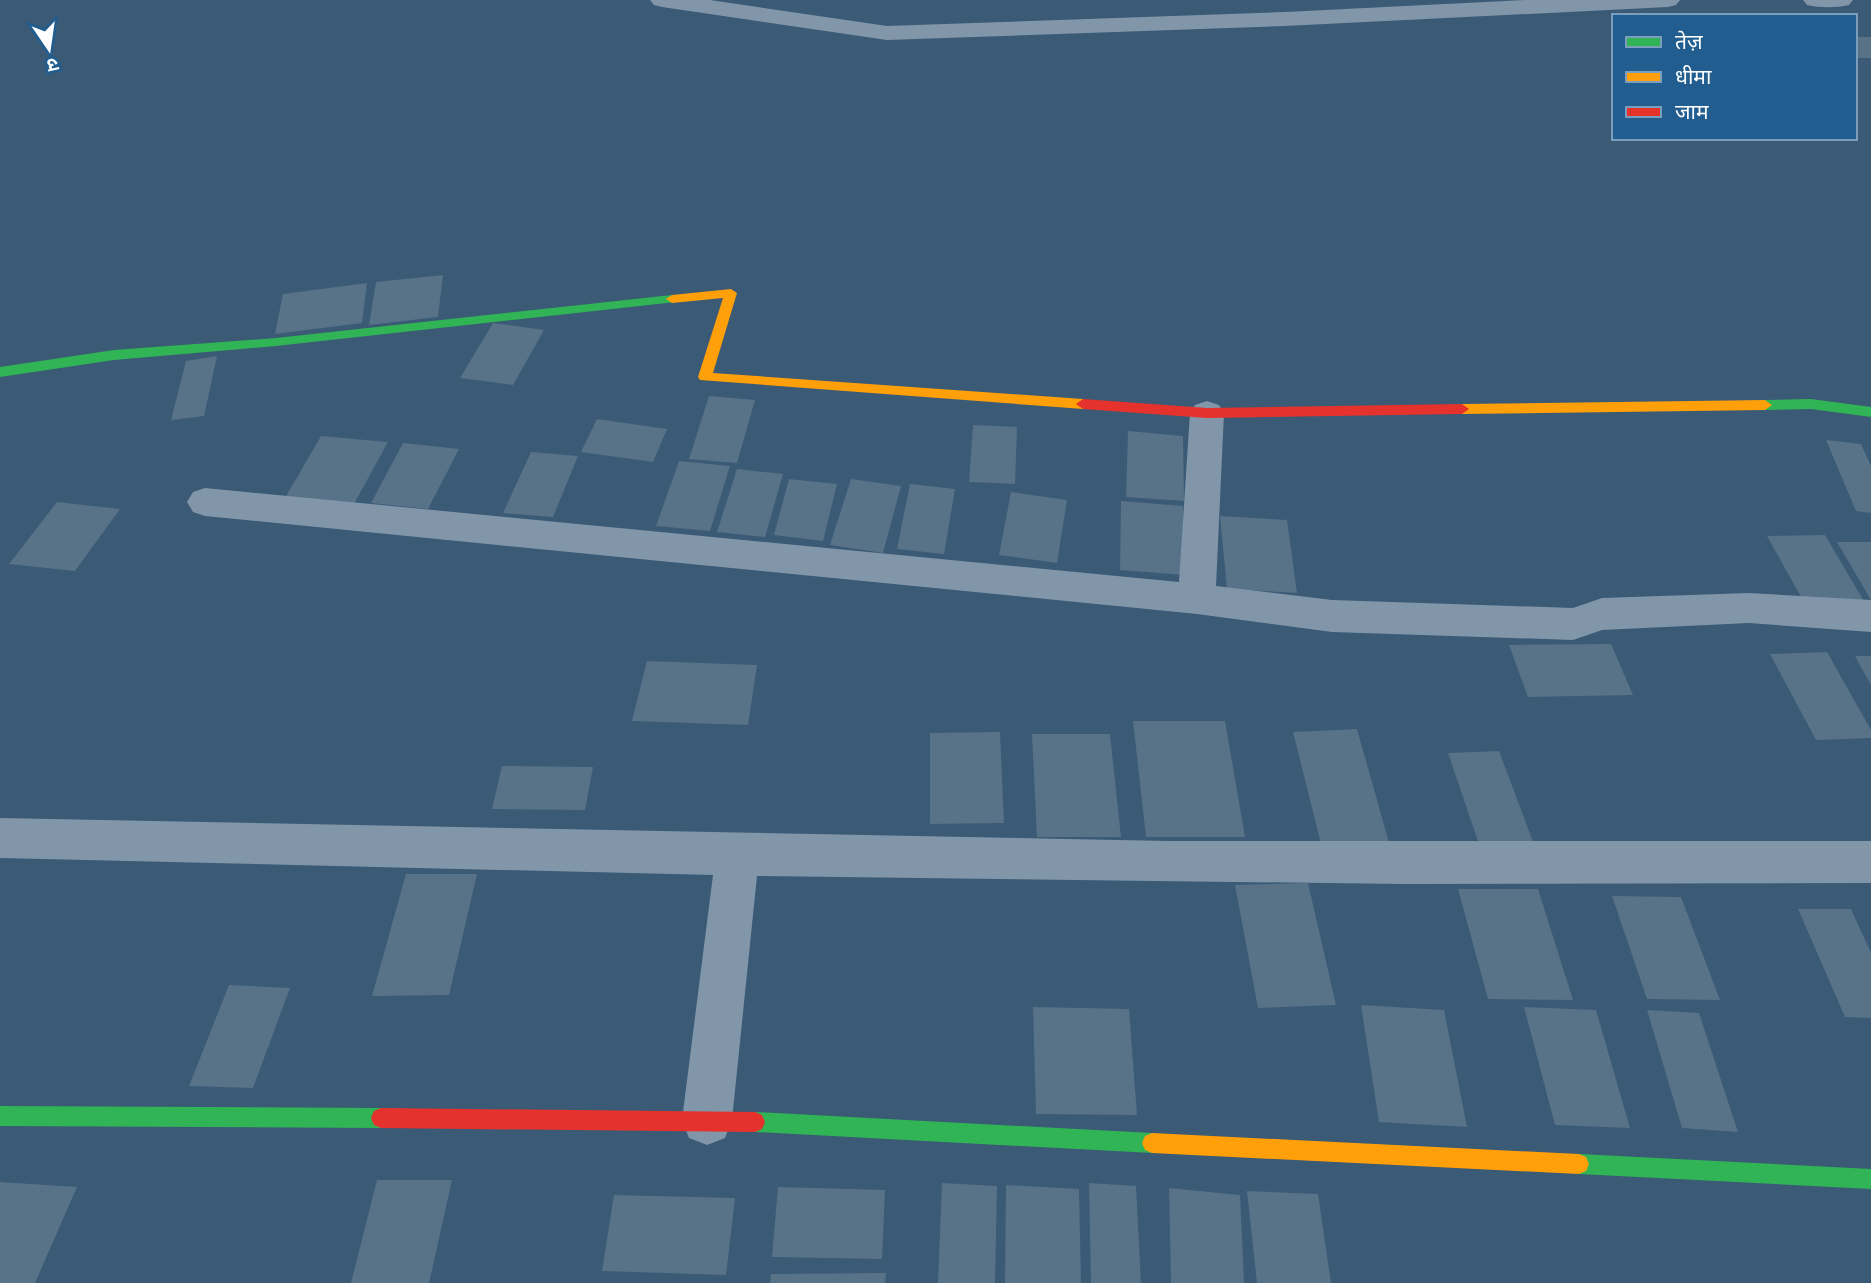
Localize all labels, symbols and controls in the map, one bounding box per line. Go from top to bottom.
north arrow [14,14,84,84]
legend [1612,14,1857,140]
text: तेज़ [1675,29,1703,54]
text: उ [44,53,61,78]
text: धीमा [1675,64,1712,89]
text: जाम [1675,99,1709,124]

